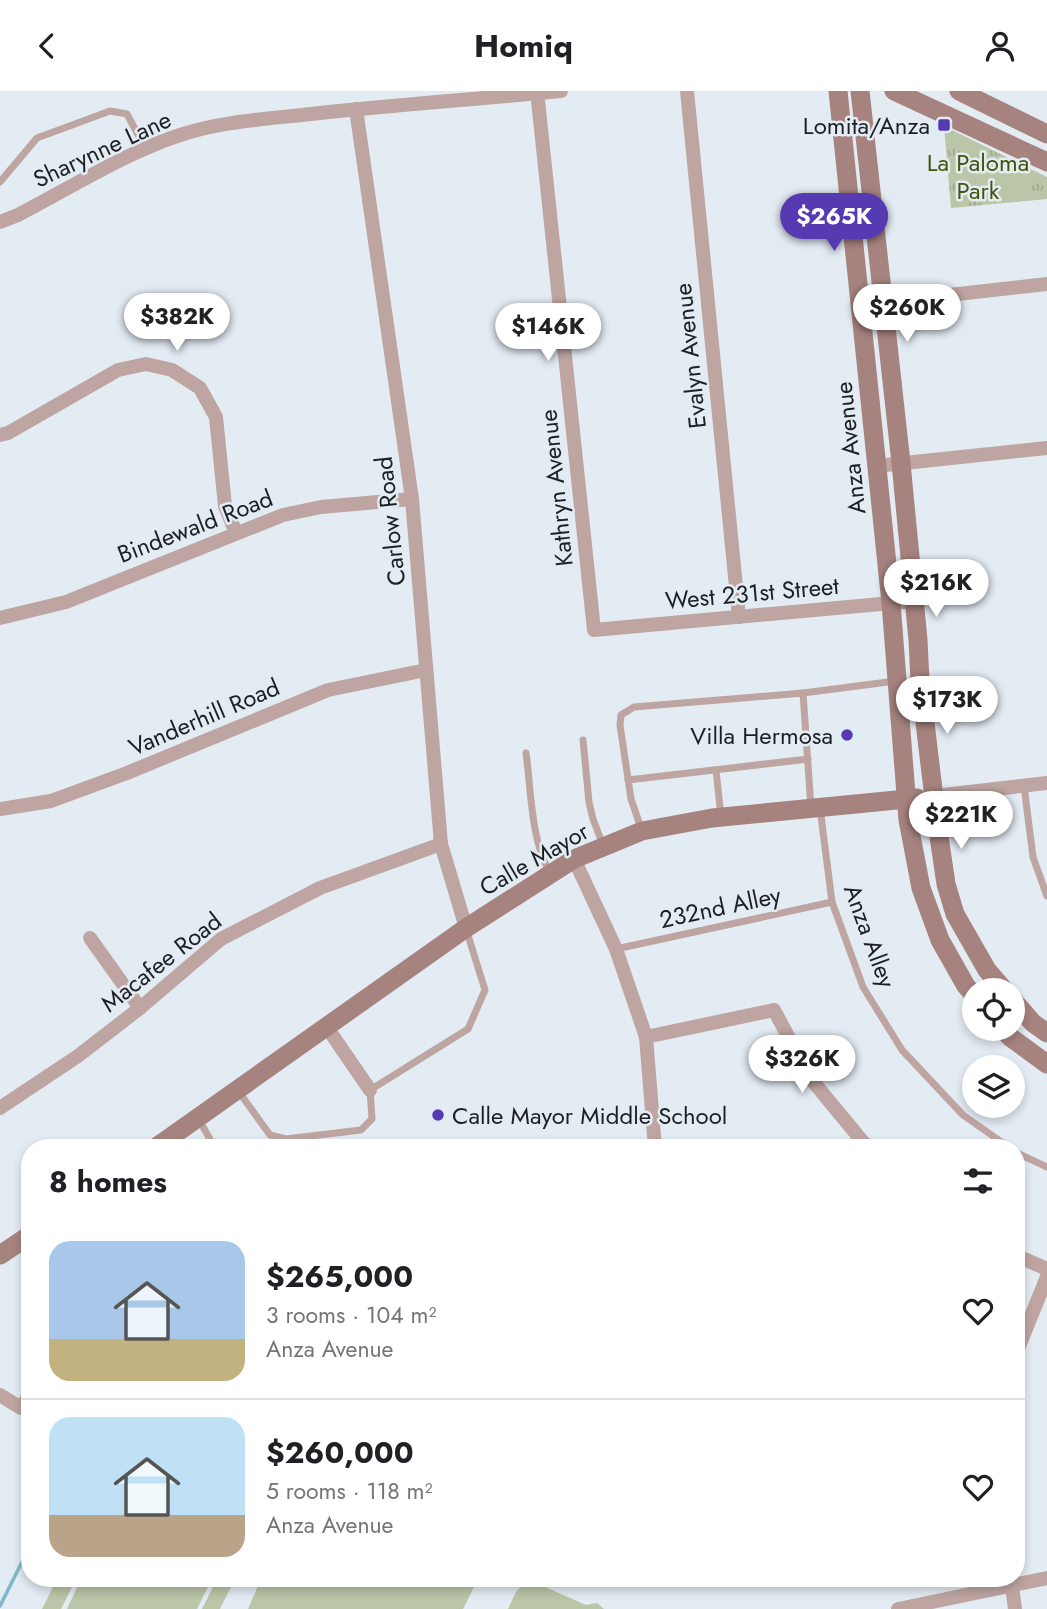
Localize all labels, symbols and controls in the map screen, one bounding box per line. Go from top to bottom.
text: Homiq [474,23,573,69]
icon: back [28,27,66,65]
icon: person [981,27,1019,65]
street label: Sharynne Lane [27,102,177,196]
place label: Lomita/Anza [803,108,930,143]
marker: Lomita/Anza [936,117,952,133]
park label: La Paloma Park [927,145,1029,208]
pin: $265K [785,193,883,253]
text: $265K [796,199,872,233]
street label: Evalyn Avenue [665,282,715,430]
pin: $260K [858,285,956,344]
text: $260K [869,290,945,324]
pin: $382K [128,293,226,353]
text: $382K [140,299,214,333]
pin: $146K [499,303,597,363]
text: $146K [511,309,585,343]
street label: Anza Avenue [826,380,874,516]
street label: Kathryn Avenue [530,408,582,568]
street label: Carlow Road [366,455,414,587]
street label: Bindewald Road [112,480,278,572]
pin: $216K [887,559,985,619]
text: $216K [900,565,972,599]
street label: West 231st Street [664,568,841,618]
street label: Vanderhill Road [123,669,285,765]
pin: $173K [898,677,996,736]
text: $173K [912,682,982,716]
place label: Villa Hermosa [690,718,833,753]
marker: Villa Hermosa [839,727,855,743]
pin: $221K [912,791,1010,851]
text: $221K [925,797,997,831]
street label: Calle Mayor [473,813,596,904]
street label: 232nd Alley [656,877,784,937]
street label: Anza Alley [835,879,905,993]
street label: Macafee Road [93,904,229,1020]
map controls [962,978,1025,1118]
button: locate [962,978,1025,1041]
pin: $326K [753,1035,851,1095]
text: $326K [764,1041,840,1075]
button: layers [962,1055,1025,1118]
place label: Calle Mayor Middle School [452,1098,727,1133]
marker: Calle Mayor Middle School [430,1107,446,1123]
text: 8 homes [49,1160,167,1203]
icon: filters [959,1162,997,1200]
text: $265,000 [266,1255,413,1298]
icon: home [105,1269,189,1353]
icon: heart [959,1292,997,1330]
text: 3 rooms · 104 m² [266,1298,436,1332]
text: Anza Avenue [266,1332,393,1366]
text: $260,000 [266,1431,414,1474]
icon: home [105,1445,189,1529]
icon: heart [959,1468,997,1506]
text: 5 rooms · 118 m² [266,1474,433,1508]
text: Anza Avenue [266,1508,393,1542]

